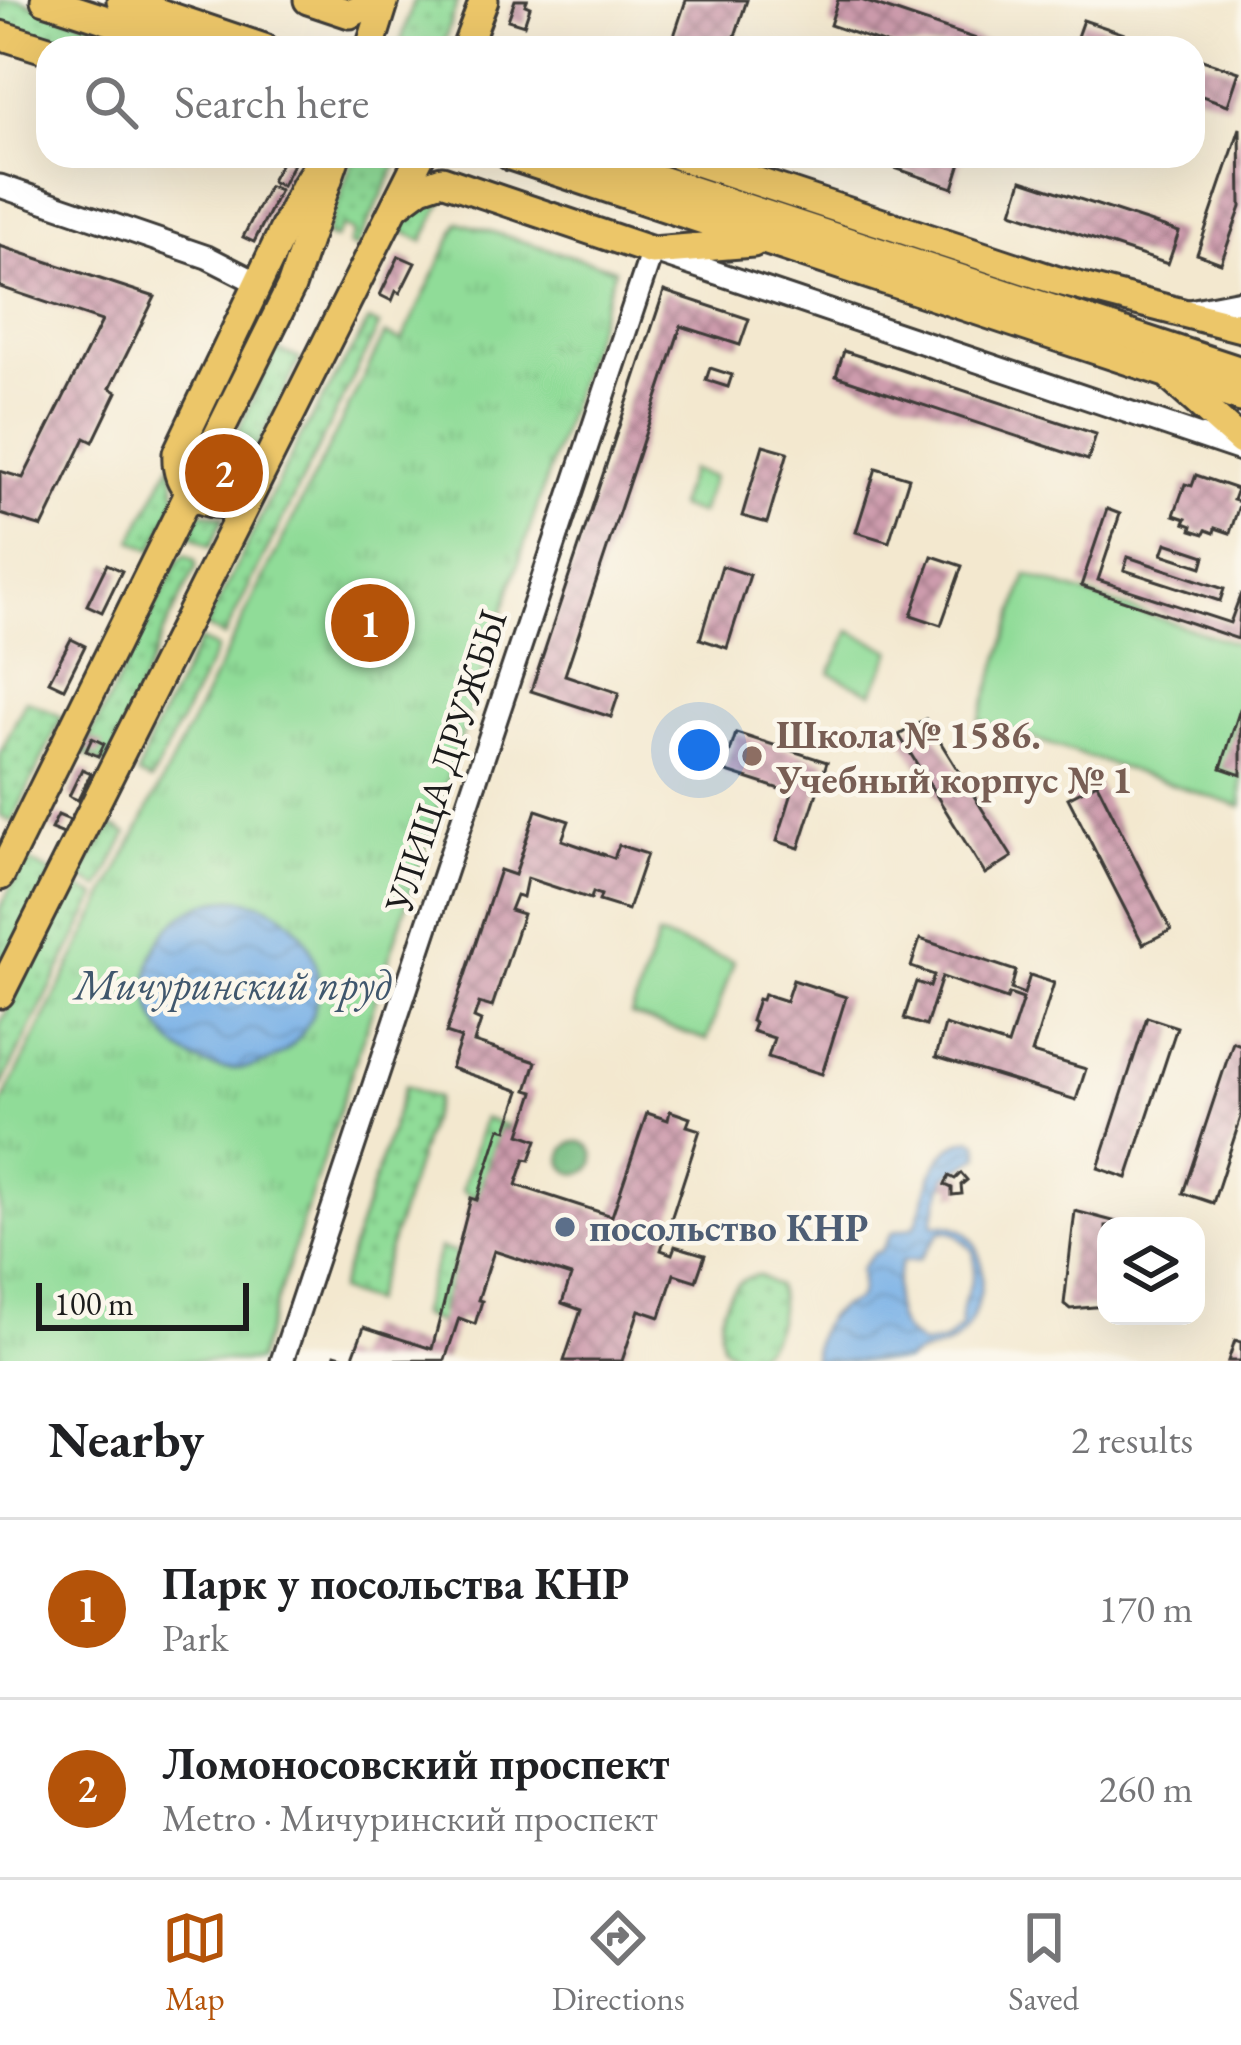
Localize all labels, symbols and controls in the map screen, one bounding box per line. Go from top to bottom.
search box [36,36,1205,168]
icon: search [78,69,144,135]
text: Search here [174,73,369,131]
pin: 2 [185,428,263,518]
pin: 1 [331,578,409,668]
street label: УЛИЦА ДРУЖБЫ [372,603,518,920]
place label: Школа № 1586. Учебный корпус № 1 [775,709,1132,805]
your location [669,720,729,780]
marker: Школа № 1586. Учебный корпус № 1 [739,743,765,769]
water label: Мичуринский пруд [71,957,392,1012]
place label: посольство КНР [589,1202,868,1253]
marker: посольство КНР [552,1214,578,1240]
map controls [1097,1217,1205,1325]
button: layers [1097,1217,1205,1325]
scale bar [36,1277,249,1330]
text: 100 m [54,1282,134,1325]
text: Nearby [48,1406,204,1472]
text: 2 results [1071,1414,1193,1465]
text: Парк у посольства КНР [162,1554,629,1612]
text: 1 [77,1583,97,1634]
text: 170 m [1099,1583,1193,1634]
text: Park [162,1612,228,1663]
text: Ломоносовский проспект [162,1734,670,1792]
text: 2 [77,1763,97,1814]
text: 260 m [1099,1763,1193,1814]
text: Metro · Мичуринский проспект [162,1792,658,1843]
tab: Map [162,1905,228,2020]
tab: Directions [552,1905,685,2020]
tab: Saved [1008,1905,1079,2020]

